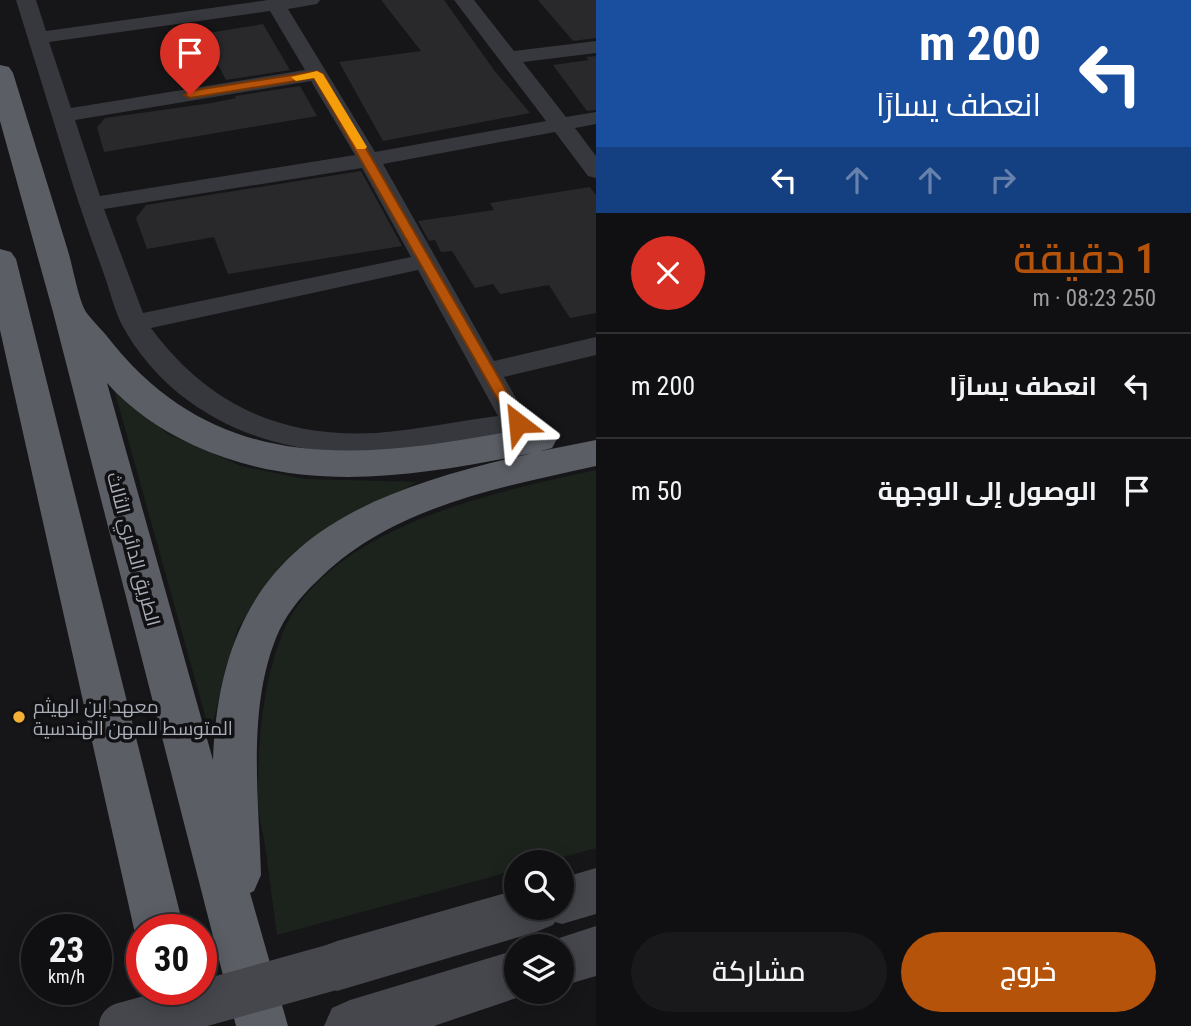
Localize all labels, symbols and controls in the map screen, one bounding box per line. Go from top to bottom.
text: 200 m [919,15,1041,72]
pin [160,23,220,95]
icon: left [1065,28,1156,119]
icon: arrive [171,34,209,72]
text: انعطف يسارًا [876,86,1041,124]
icon: left [765,161,803,199]
icon: ahead [838,161,876,199]
icon: ahead [911,161,949,199]
icon: right [984,161,1022,199]
text: 1 دقيقة [1013,234,1156,283]
button: close [631,236,705,310]
text: 250 m · 08:23 [1032,285,1156,312]
icon: left [1118,367,1156,405]
text: 200 m [631,371,695,401]
text: انعطف يسارًا [949,371,1097,401]
position arrow [481,386,555,460]
street label: الطريق الدائري الثالث [99,470,165,629]
icon: arrive [1118,472,1156,510]
text: 50 m [631,476,682,506]
text: الوصول إلى الوجهة [878,476,1097,506]
place label: معهد إبن الهيثم المتوسط للمهن الهندسية [33,695,233,740]
marker: معهد إبن الهيثم المتوسط للمهن الهندسية [11,709,27,725]
map controls [504,850,574,1004]
button: search [504,850,574,920]
speed limit sign: 30 [126,914,217,1005]
text: 23 [49,930,84,971]
button: مشاركة [631,932,887,1012]
button: خروج [901,932,1156,1012]
button: layers [504,934,574,1004]
text: km/h [48,966,85,987]

